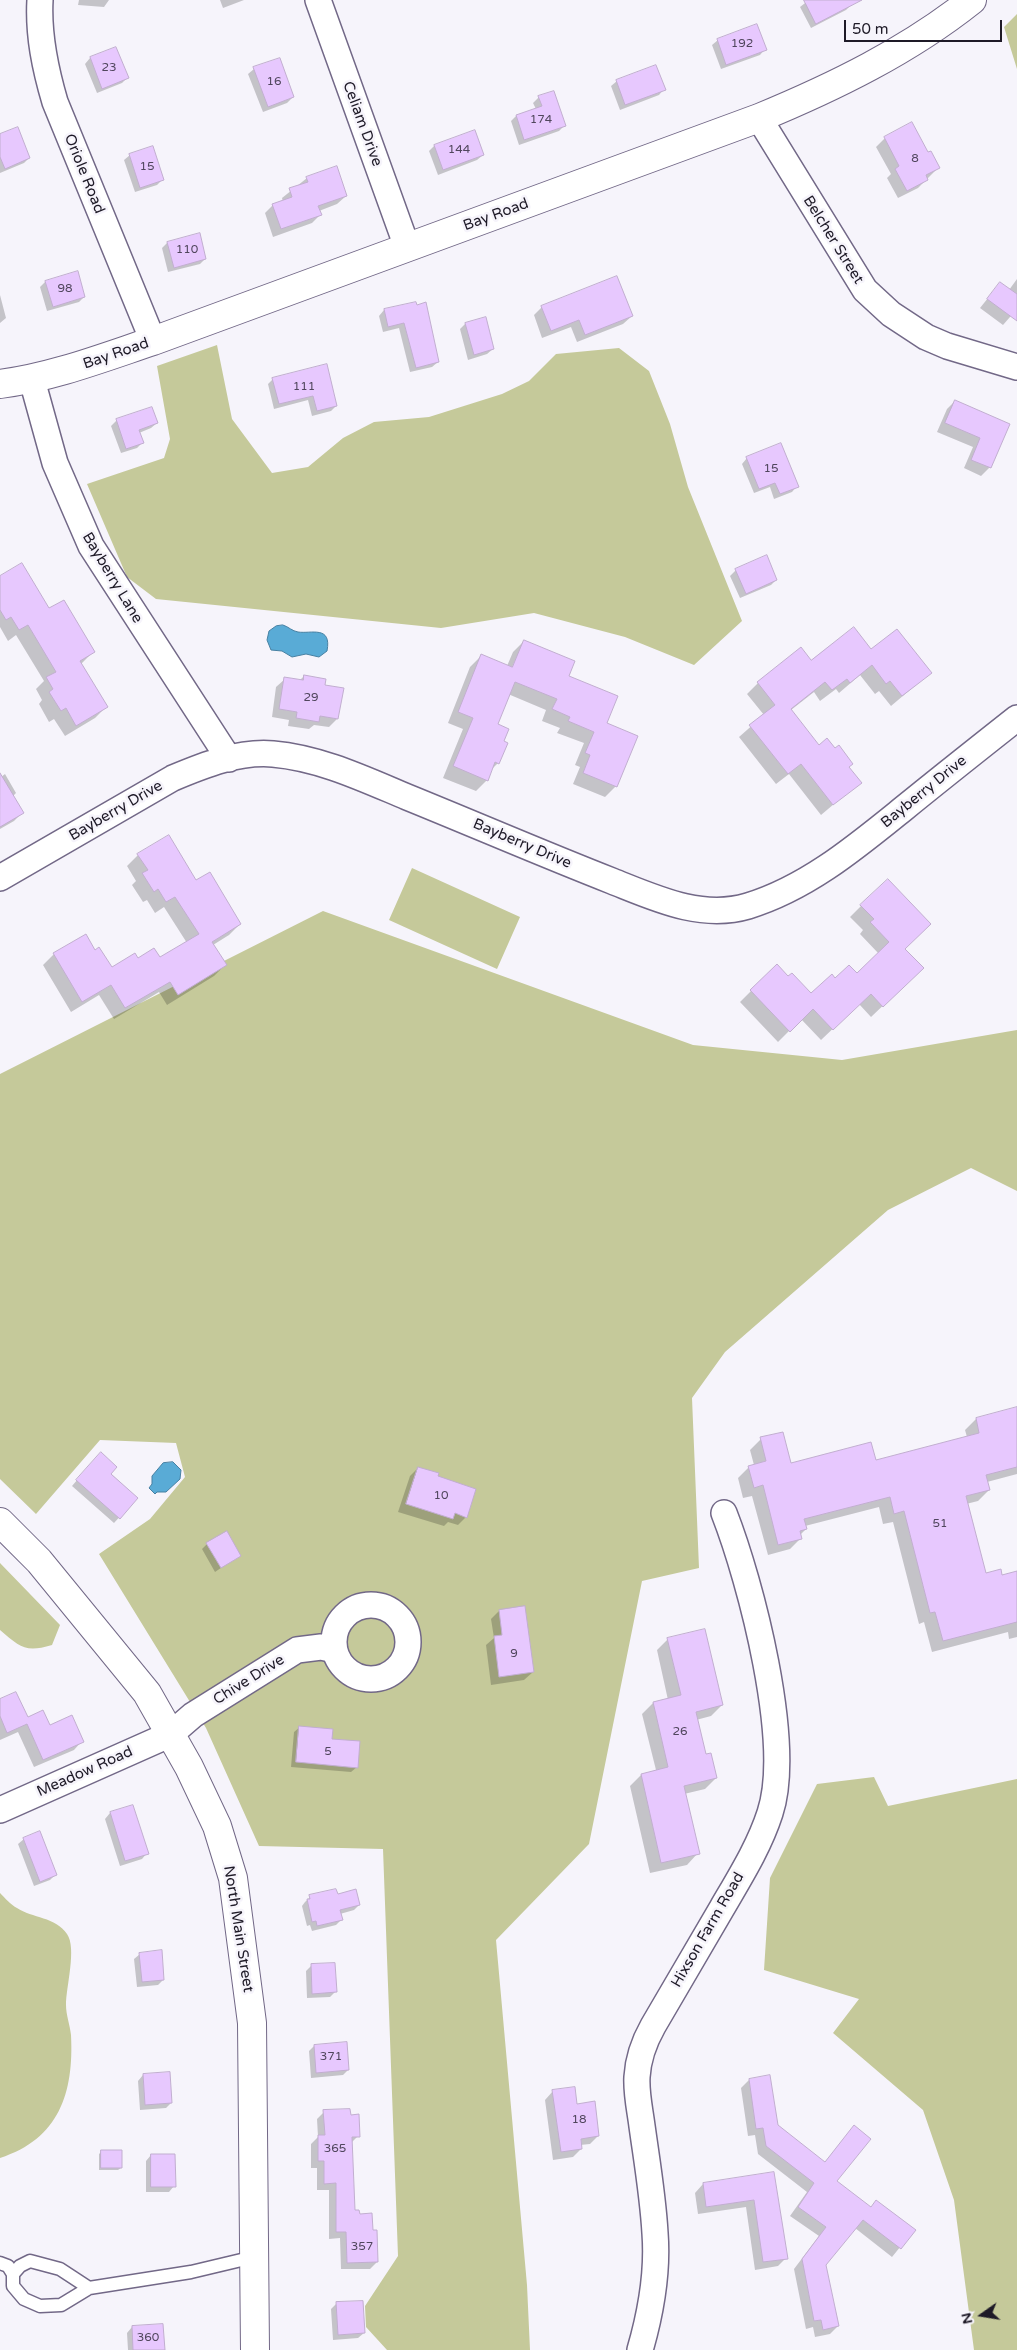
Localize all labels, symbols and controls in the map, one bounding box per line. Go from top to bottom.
scale bar [847,10,1004,42]
text: 50 m [852,20,889,38]
house number: 192 [731,37,753,51]
house number: 23 [101,61,117,75]
house number: 16 [266,75,282,89]
street label: Celiam Drive [338,79,386,169]
house number: 174 [530,113,552,127]
street label: Oriole Road [60,131,108,217]
house number: 144 [448,143,470,157]
house number: 8 [911,152,919,166]
house number: 15 [139,160,155,174]
street label: Belcher Street [799,193,867,287]
street label: Bay Road [461,195,531,235]
house number: 110 [176,243,198,257]
house number: 98 [57,282,73,296]
street label: Bay Road [81,334,151,374]
house number: 111 [293,380,315,394]
house number: 15 [763,462,779,476]
street label: Bayberry Lane [78,529,146,627]
house number: 29 [303,691,319,705]
street label: Bayberry Drive [878,752,970,832]
street label: Bayberry Drive [66,777,166,845]
street label: Bayberry Drive [470,815,574,873]
house number: 10 [433,1489,449,1503]
house number: 51 [932,1517,948,1531]
house number: 9 [510,1647,518,1661]
street label: Chive Drive [210,1651,288,1709]
house number: 26 [672,1725,688,1739]
street label: Meadow Road [34,1743,136,1801]
house number: 5 [324,1745,332,1759]
street label: North Main Street [219,1864,257,1994]
street label: Hixson Farm Road [668,1869,748,1991]
house number: 371 [320,2050,342,2064]
house number: 18 [571,2113,587,2127]
house number: 365 [324,2142,346,2156]
house number: 357 [351,2240,373,2254]
north arrow [957,2290,1007,2340]
text: N [957,2311,976,2326]
house number: 360 [137,2331,159,2345]

